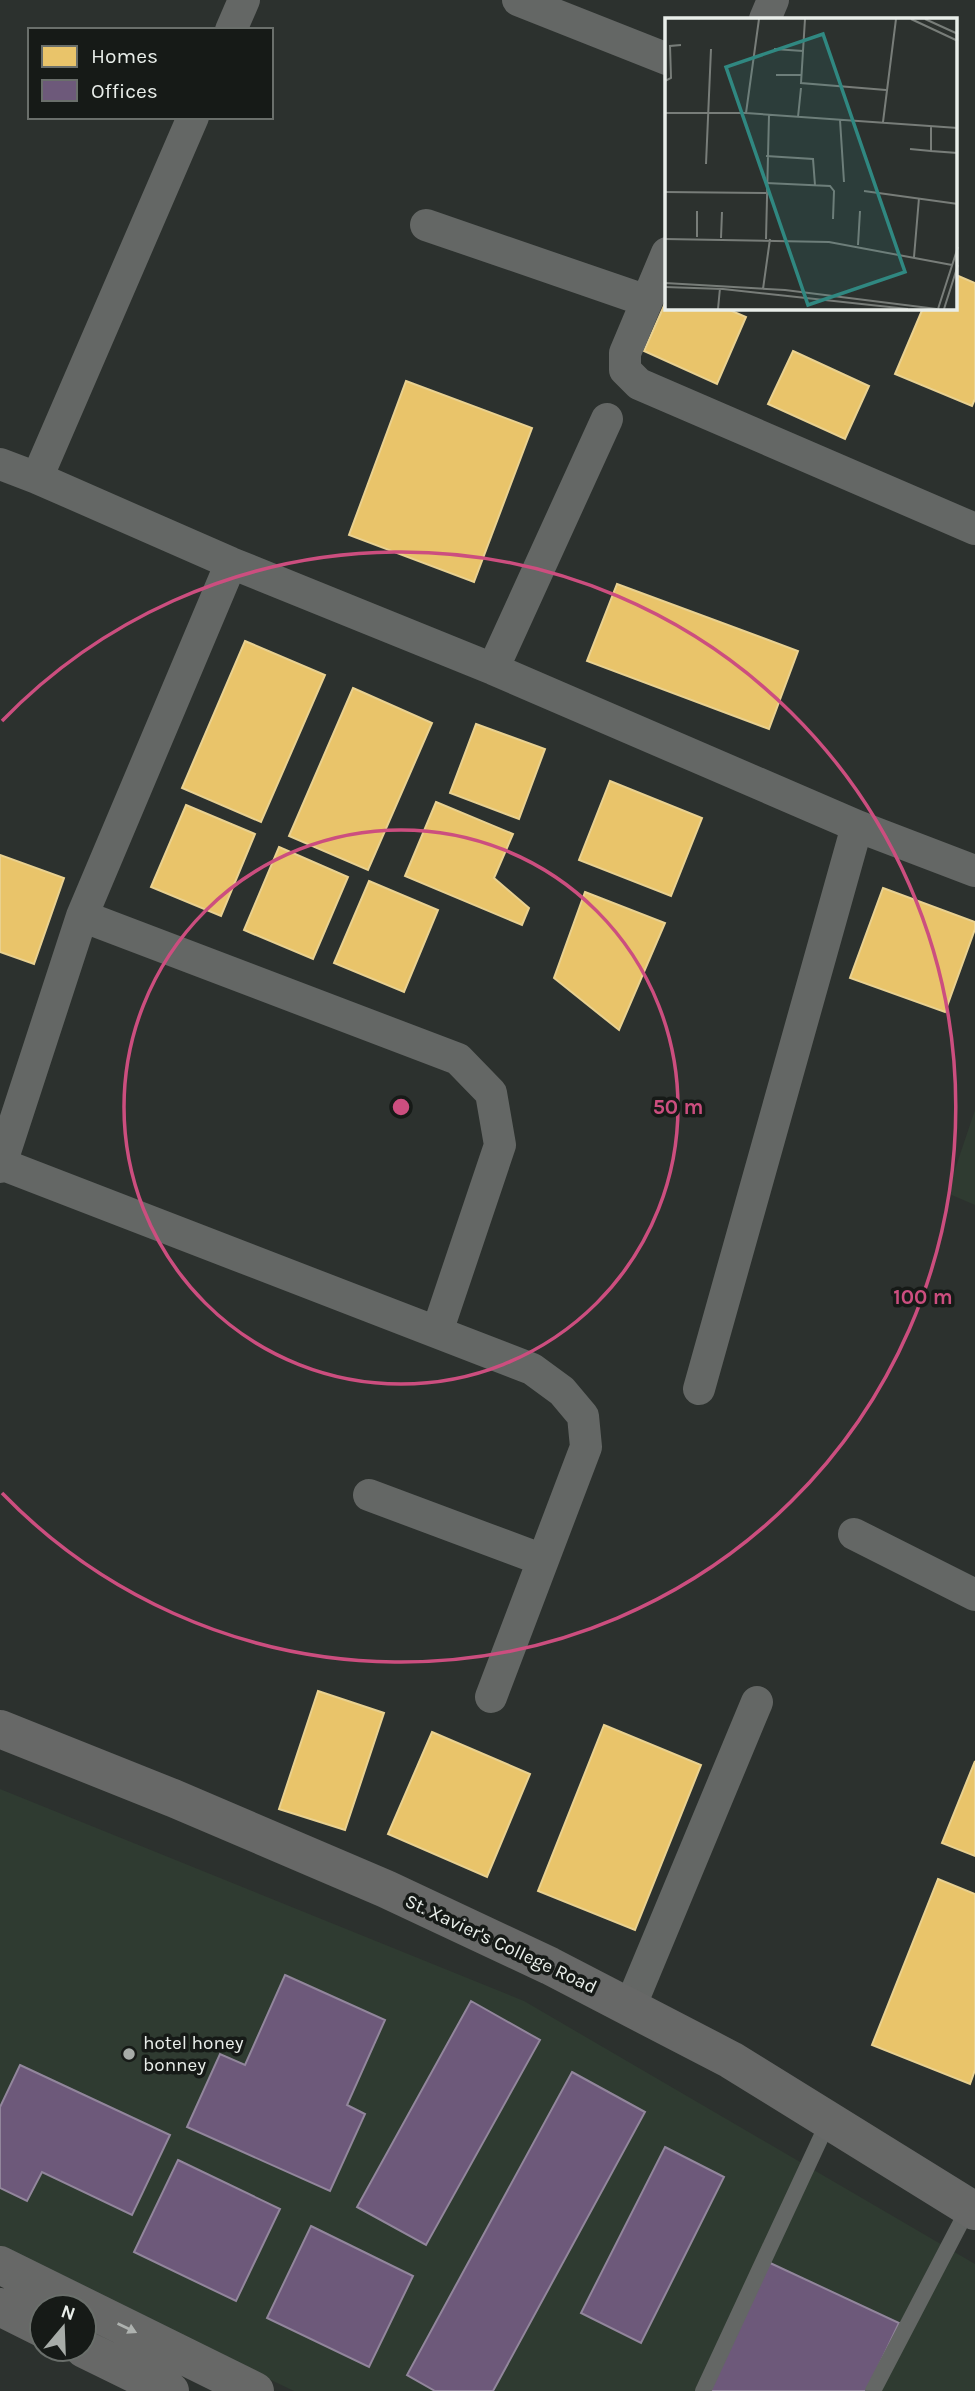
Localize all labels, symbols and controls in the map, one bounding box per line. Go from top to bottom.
inset map [665,18,958,310]
legend [28,28,273,119]
text: Homes [91,44,158,68]
text: Offices [91,79,158,103]
centre of rings [389,1095,413,1119]
text: 50 m [653,1095,703,1119]
text: 100 m [893,1285,953,1309]
street label: St. Xavier's College Road [402,1890,600,1998]
place label: hotel honey bonney [143,2032,244,2076]
marker: hotel honey bonney [121,2046,137,2062]
north arrow [28,2293,98,2363]
text: N [58,2300,78,2325]
one-way arrow [117,2322,137,2333]

